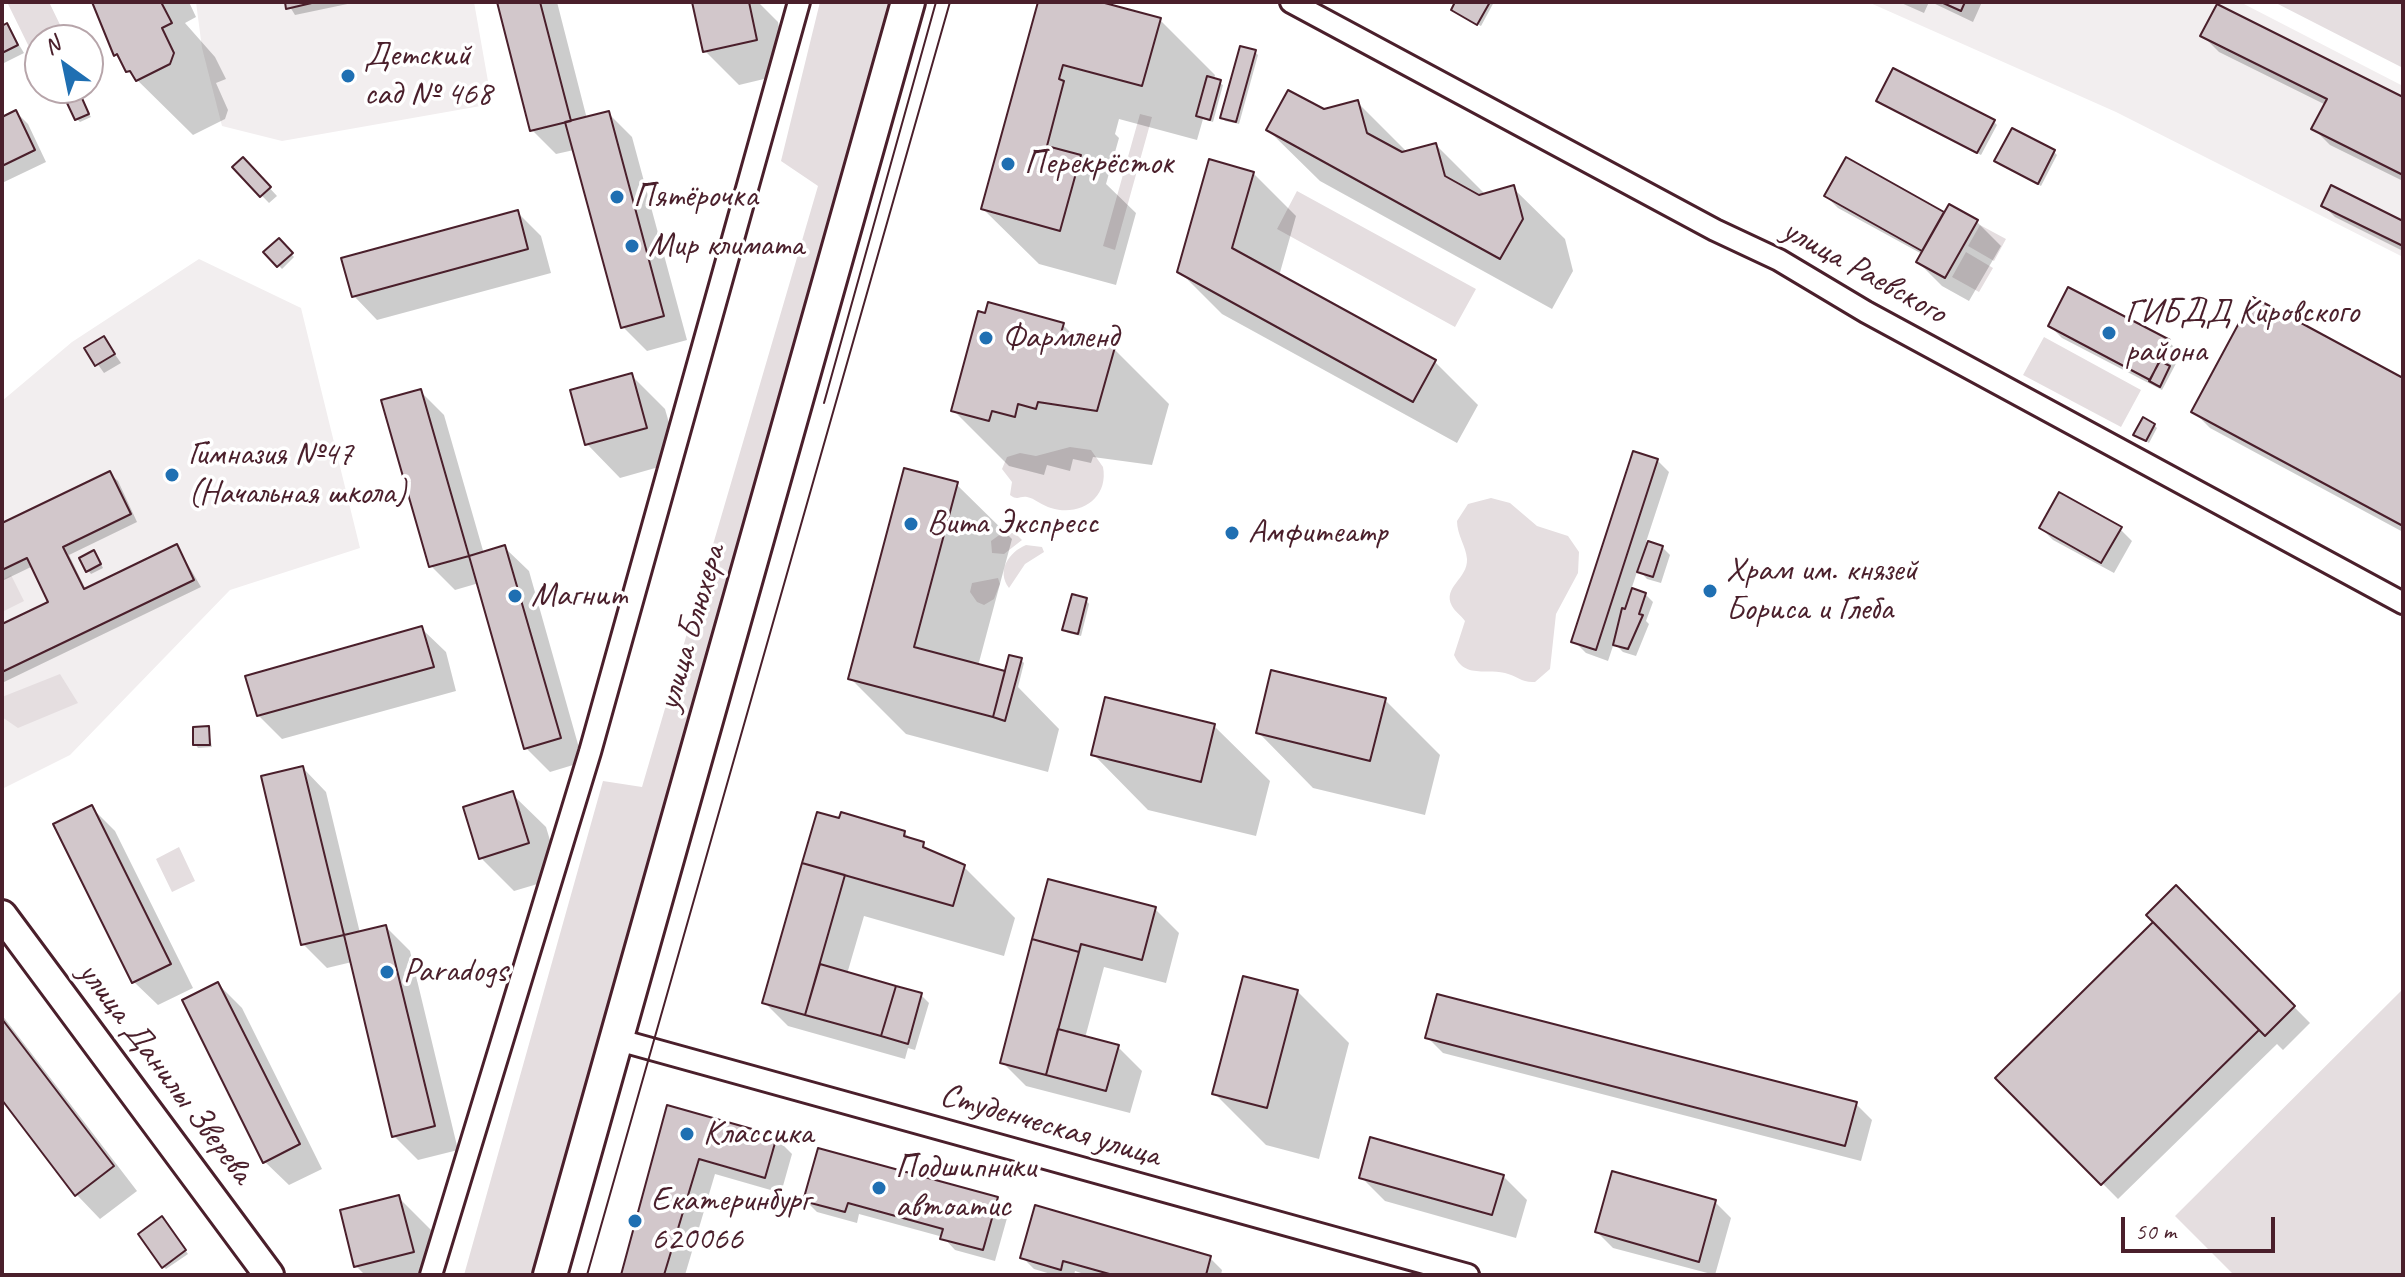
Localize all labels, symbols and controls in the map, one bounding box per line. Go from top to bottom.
north arrow [24,24,104,104]
text: N [39,30,65,61]
place label: Детский сад № 468 [364,36,492,116]
marker: Детский сад № 468 [339,67,357,85]
place label: Перекрёсток [1024,144,1173,184]
marker: Перекрёсток [999,155,1017,173]
place label: Пятёрочка [633,177,758,217]
marker: Пятёрочка [608,188,626,206]
street label: улица Раевского [1775,210,1953,334]
place label: Мир климата [648,226,804,266]
marker: Мир климата [623,237,641,255]
place label: ГИБДД Кировского района [2125,293,2359,372]
place label: Фармленд [1002,318,1119,358]
marker: ГИБДД Кировского района [2100,324,2118,342]
marker: Фармленд [977,329,995,347]
place label: Гимназия №47 (Начальная школа) [188,435,406,514]
marker: Гимназия №47 (Начальная школа) [163,466,181,484]
place label: Вита Экспресс [927,504,1098,544]
place label: Амфитеатр [1248,513,1387,553]
marker: Вита Экспресс [902,515,920,533]
marker: Амфитеатр [1223,524,1241,542]
street label: улица Блюхера [649,541,735,715]
place label: Храм им. князей Бориса и Глеба [1726,551,1917,630]
place label: Магнит [531,576,628,616]
marker: Храм им. князей Бориса и Глеба [1701,582,1719,600]
marker: Магнит [506,587,524,605]
place label: Paradogs [403,952,507,992]
street label: улица Данилы Зверева [68,954,262,1192]
marker: Paradogs [378,963,396,981]
street label: Студенческая улица [935,1075,1165,1177]
place label: Классика [703,1114,813,1154]
marker: Классика [678,1125,696,1143]
place label: Подшипники автоатис [895,1148,1036,1228]
marker: Подшипники автоатис [870,1179,888,1197]
place label: Екатеринбург 620066 [651,1181,810,1260]
scale bar [2125,1201,2279,1251]
marker: Екатеринбург 620066 [626,1212,644,1230]
text: 50 m [2135,1216,2176,1246]

